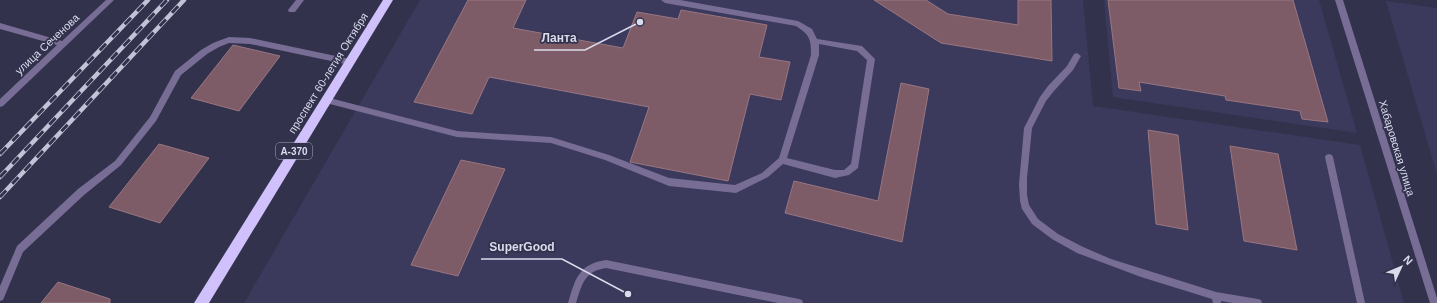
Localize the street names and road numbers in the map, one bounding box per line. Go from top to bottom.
street label: улица Сеченова [13,11,82,77]
street label: проспект 60-летия Октября [286,11,370,135]
street label: Хабаровская улица [1377,99,1418,198]
road number: А-370 [276,143,312,159]

